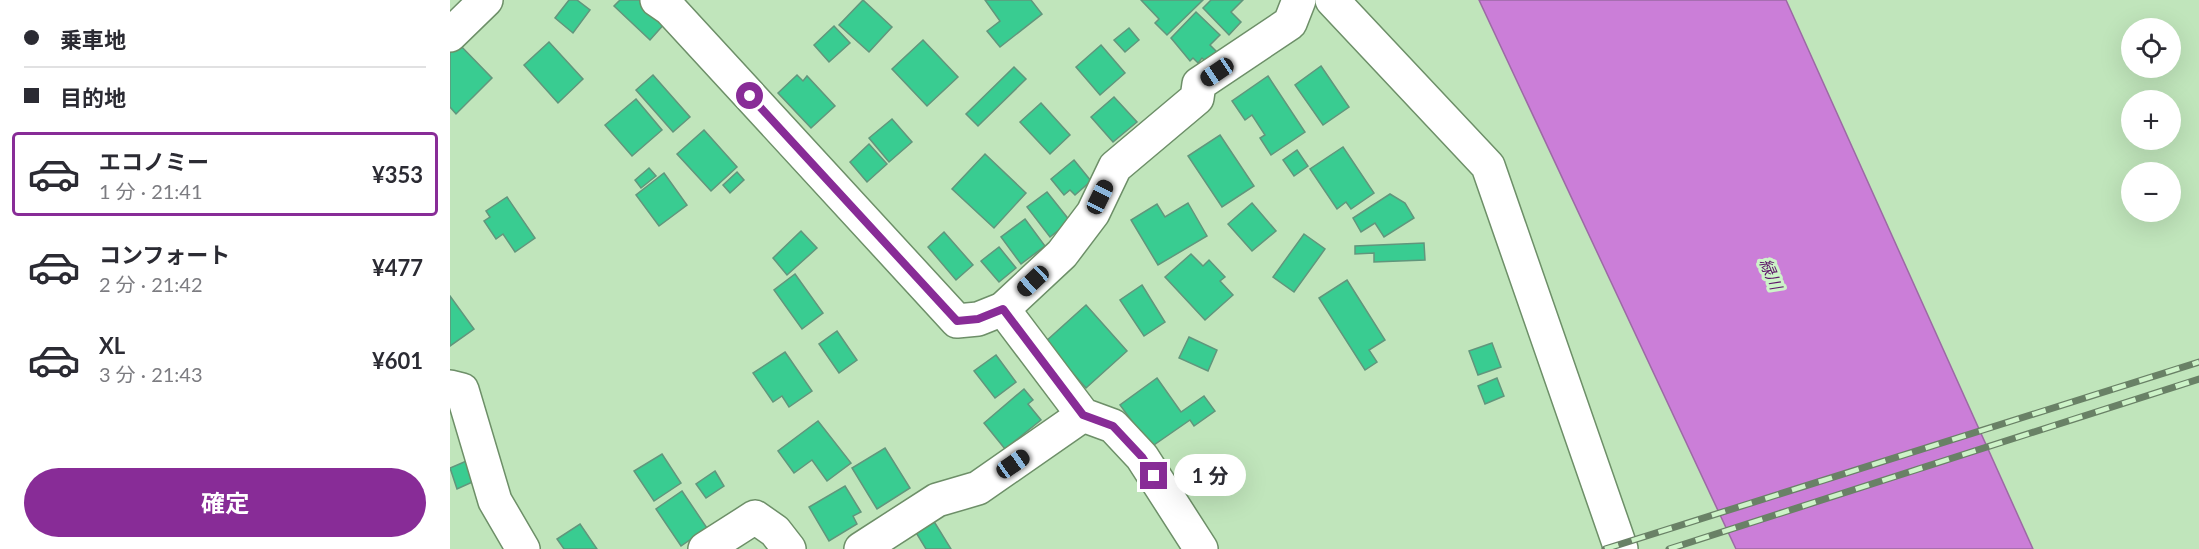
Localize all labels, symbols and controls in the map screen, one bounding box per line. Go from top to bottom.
map controls [2121,18,2181,222]
button: locate [2121,18,2181,78]
text: 乗車地 [60,26,126,53]
car [1197,54,1237,90]
route start [736,82,763,109]
text: 目的地 [60,84,126,111]
button: + [2121,90,2181,150]
icon: car [27,147,81,201]
text: エコノミー [99,148,209,175]
text: ¥353 [372,161,423,188]
button: − [2121,162,2181,222]
car [1084,177,1116,217]
text: 1 分 · 21:41 [99,179,203,203]
icon: car [27,240,81,294]
text: コンフォート [99,241,230,268]
text: ¥477 [372,254,423,281]
water label: 緑川 [1756,255,1787,294]
car [1014,262,1052,300]
text: 2 分 · 21:42 [99,272,203,296]
text: XL [99,332,125,359]
icon: car [27,333,81,387]
text: ¥601 [372,347,423,374]
text: 3 分 · 21:43 [99,362,203,386]
car [993,446,1033,482]
callout: 1 分 [1175,455,1247,497]
route end [1140,462,1167,489]
text: 1 分 [1192,463,1228,487]
button: 確定 [24,468,426,537]

